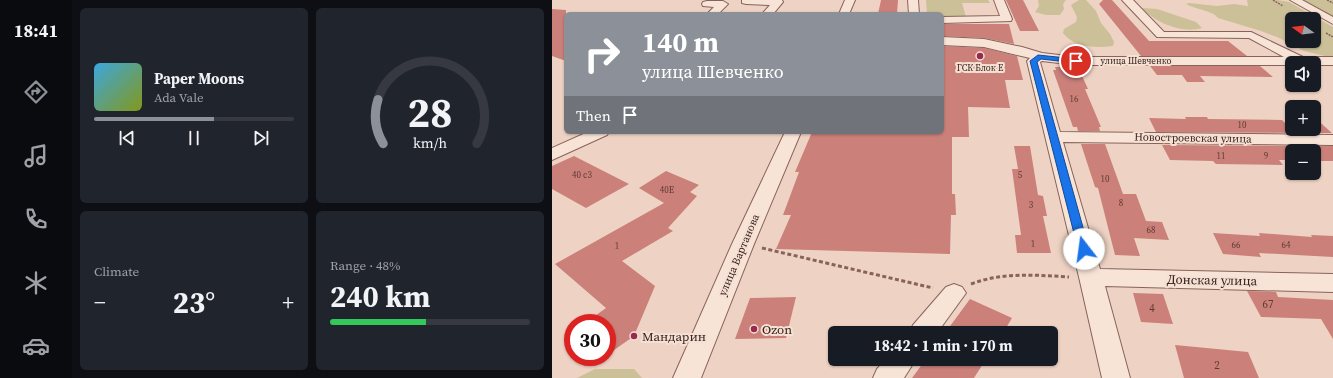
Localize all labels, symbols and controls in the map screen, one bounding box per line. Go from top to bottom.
north arrow [1285,12,1321,48]
map controls [1285,12,1321,180]
text: 18:41 [14,18,58,43]
text: 140 m [642,23,719,61]
icon: right [576,28,628,80]
pin [1059,44,1093,78]
icon: arrive [1065,50,1087,72]
marker: ГСК Блок Е [975,51,985,61]
street label: улица Шевченко [1101,55,1171,67]
button: sound [1285,56,1321,92]
text: улица Шевченко [642,59,784,84]
place label: ГСК Блок Е [957,62,1004,74]
text: Paper Moons [154,68,244,89]
icon: directions [22,78,50,106]
text: 28 [407,83,453,140]
text: Ada Vale [154,89,204,106]
house number: 16 [1069,93,1079,105]
button: + [1285,100,1321,136]
icon: arrive [619,104,641,126]
text: Then [576,105,611,126]
house number: 10 [1237,119,1247,131]
icon: previous [116,127,138,149]
icon: pause [183,127,205,149]
icon: next [250,127,272,149]
street label: Новостроевская улица [1134,129,1252,147]
text: km/h [413,132,447,152]
icon: music [22,142,50,170]
button: − [1285,144,1321,180]
house number: 11 [1216,150,1226,162]
house number: 9 [1264,150,1269,162]
house number: 40 с3 [572,169,592,181]
house number: 5 [1018,169,1023,181]
house number: 10 [1100,173,1110,185]
house number: 40Е [660,184,675,196]
house number: 8 [1119,197,1124,209]
house number: 3 [1029,199,1034,211]
icon: phone [22,205,50,233]
street label: улица Вартанова [715,211,763,298]
house number: 68 [1146,224,1156,236]
position arrow [1063,228,1105,270]
house number: 1 [1031,238,1035,250]
house number: 66 [1231,239,1241,251]
house number: 64 [1281,239,1291,251]
house number: 1 [615,240,619,252]
text: Range · 48% [330,257,401,274]
text: Climate [94,263,139,280]
icon: climate [22,269,50,297]
street label: Донская улица [1167,271,1258,289]
text: 240 km [330,276,430,317]
text: 23° [173,282,215,323]
text: − [94,287,106,317]
text: + [282,287,294,317]
house number: 67 [1263,297,1274,312]
house number: 4 [1149,301,1155,316]
speed limit sign: 30 [564,314,616,366]
place label: Ozon [762,321,792,338]
marker: Ozon [749,324,759,334]
place label: Мандарин [642,328,706,345]
marker: Мандарин [629,331,639,341]
icon: car [22,332,50,360]
text: 18:42 · 1 min · 170 m [874,335,1013,356]
house number: 2 [1214,358,1220,373]

